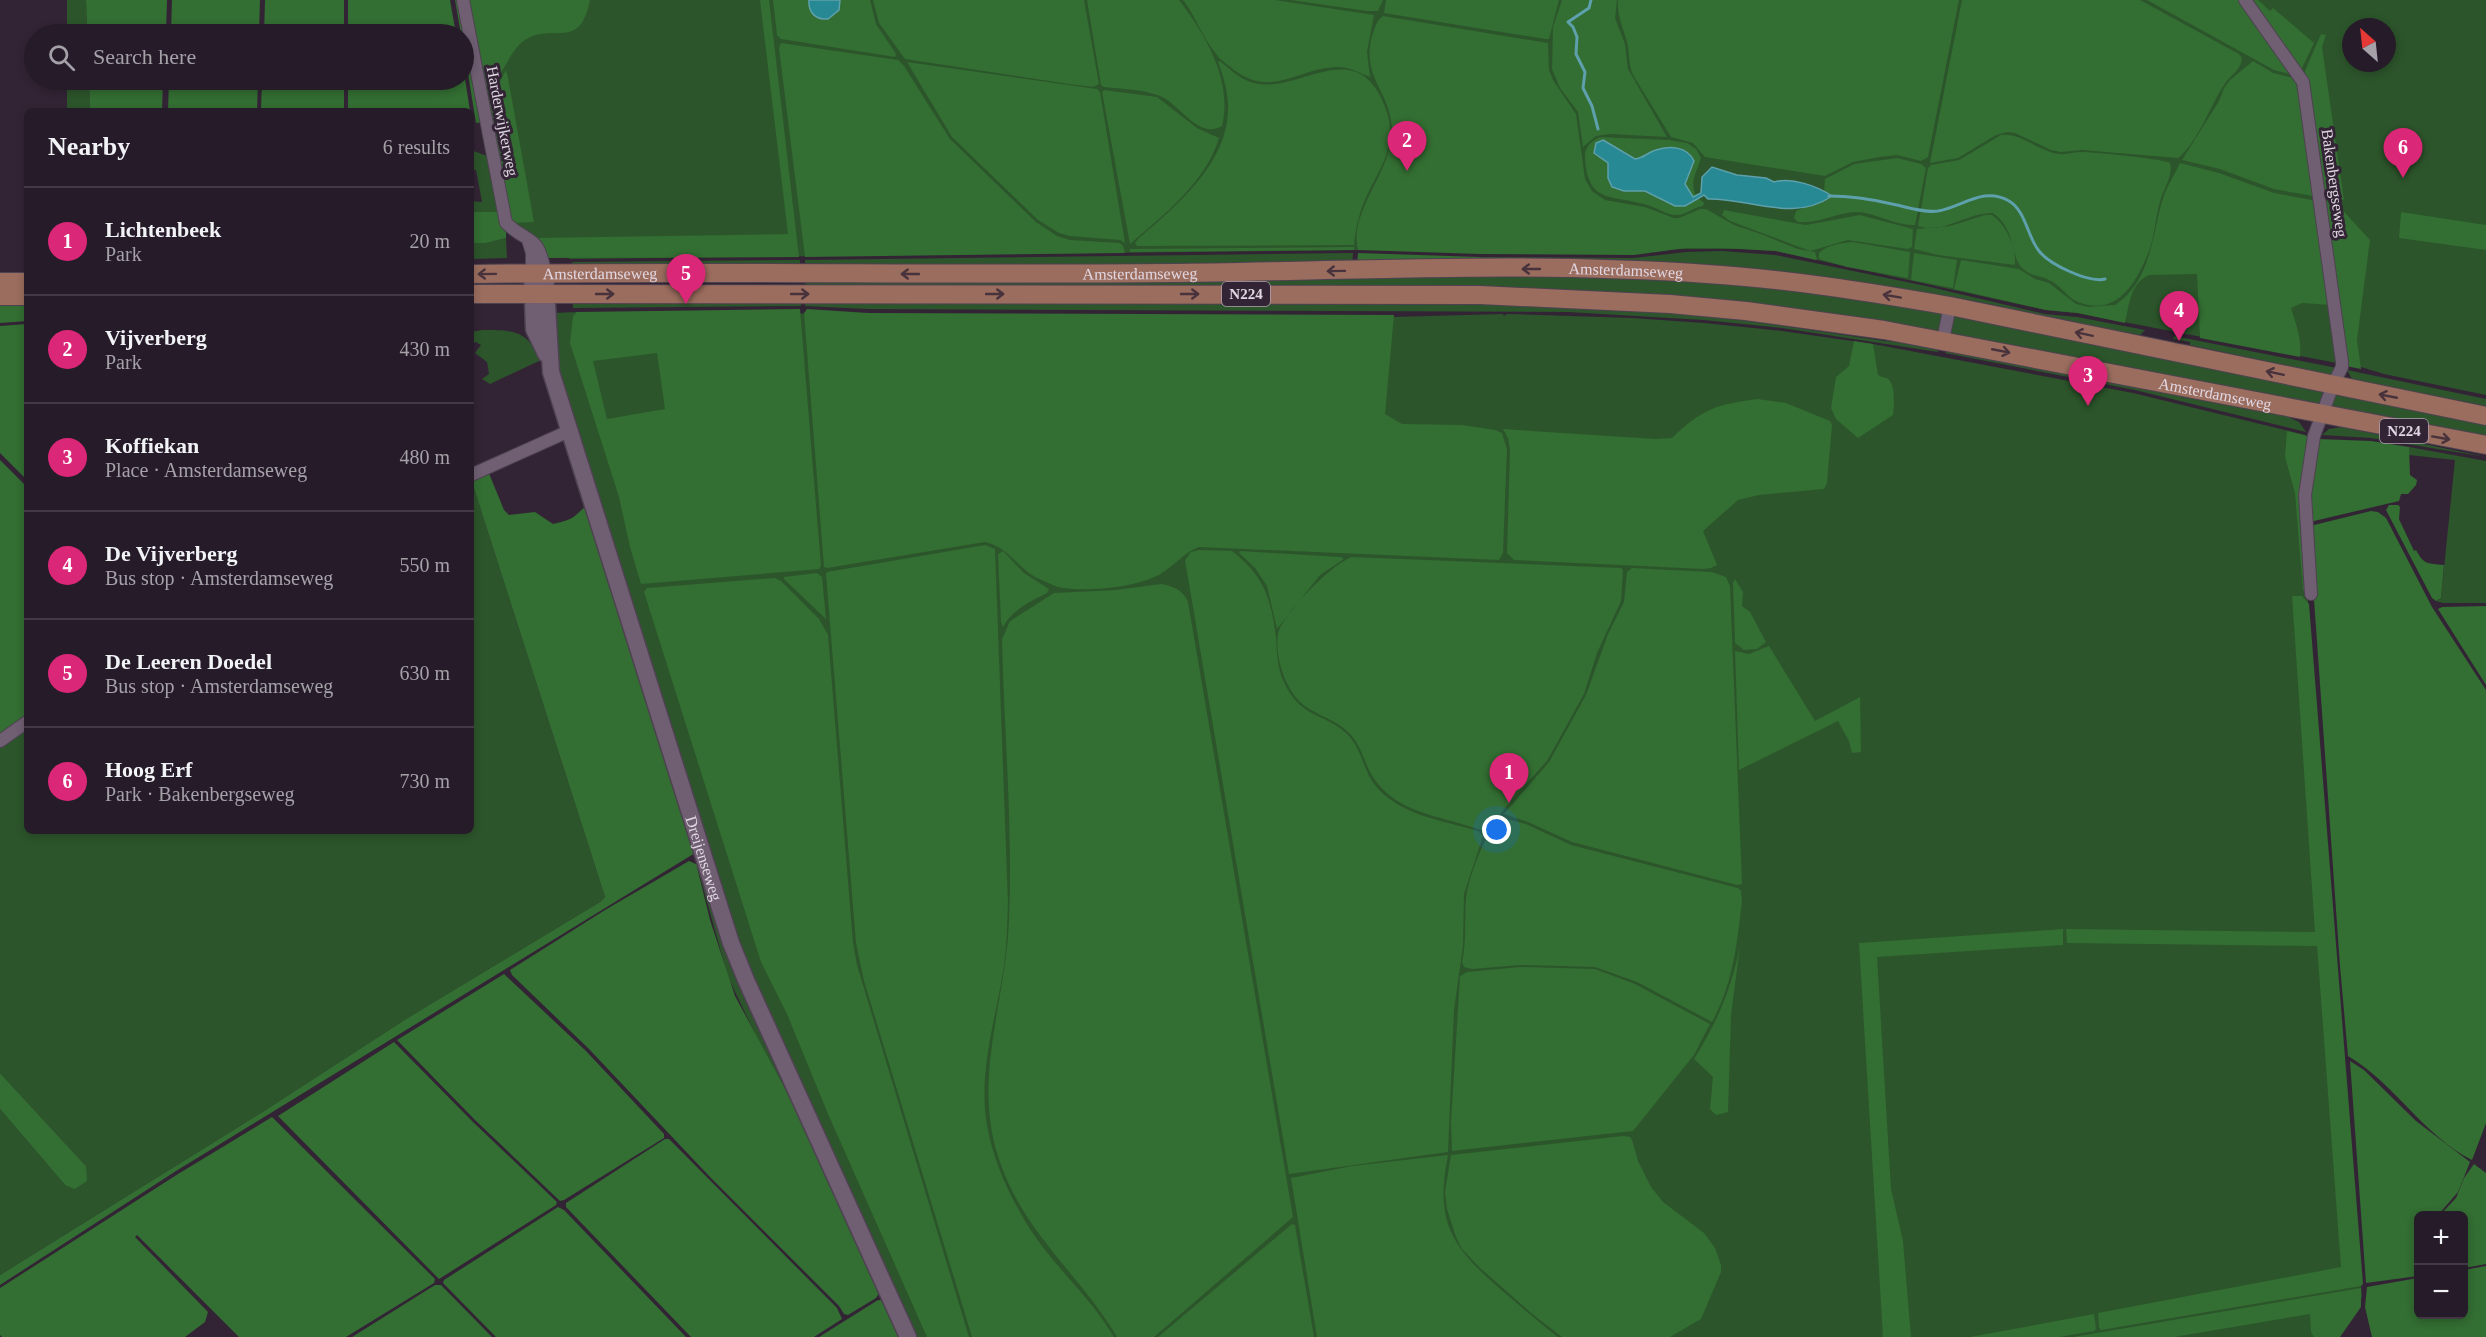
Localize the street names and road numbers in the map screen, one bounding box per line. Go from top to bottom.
street label: Harderwijkerweg [483,65,522,178]
street label: Bakenbergseweg [2318,128,2351,238]
street label: Amsterdamseweg [1568,260,1684,282]
street label: Amsterdamseweg [543,265,657,283]
street label: Amsterdamseweg [1083,265,1197,283]
road number: N224 [1222,282,1270,306]
street label: Amsterdamseweg [2157,375,2273,414]
road number: N224 [2380,419,2428,443]
street label: Dreijenseweg [682,814,725,903]

